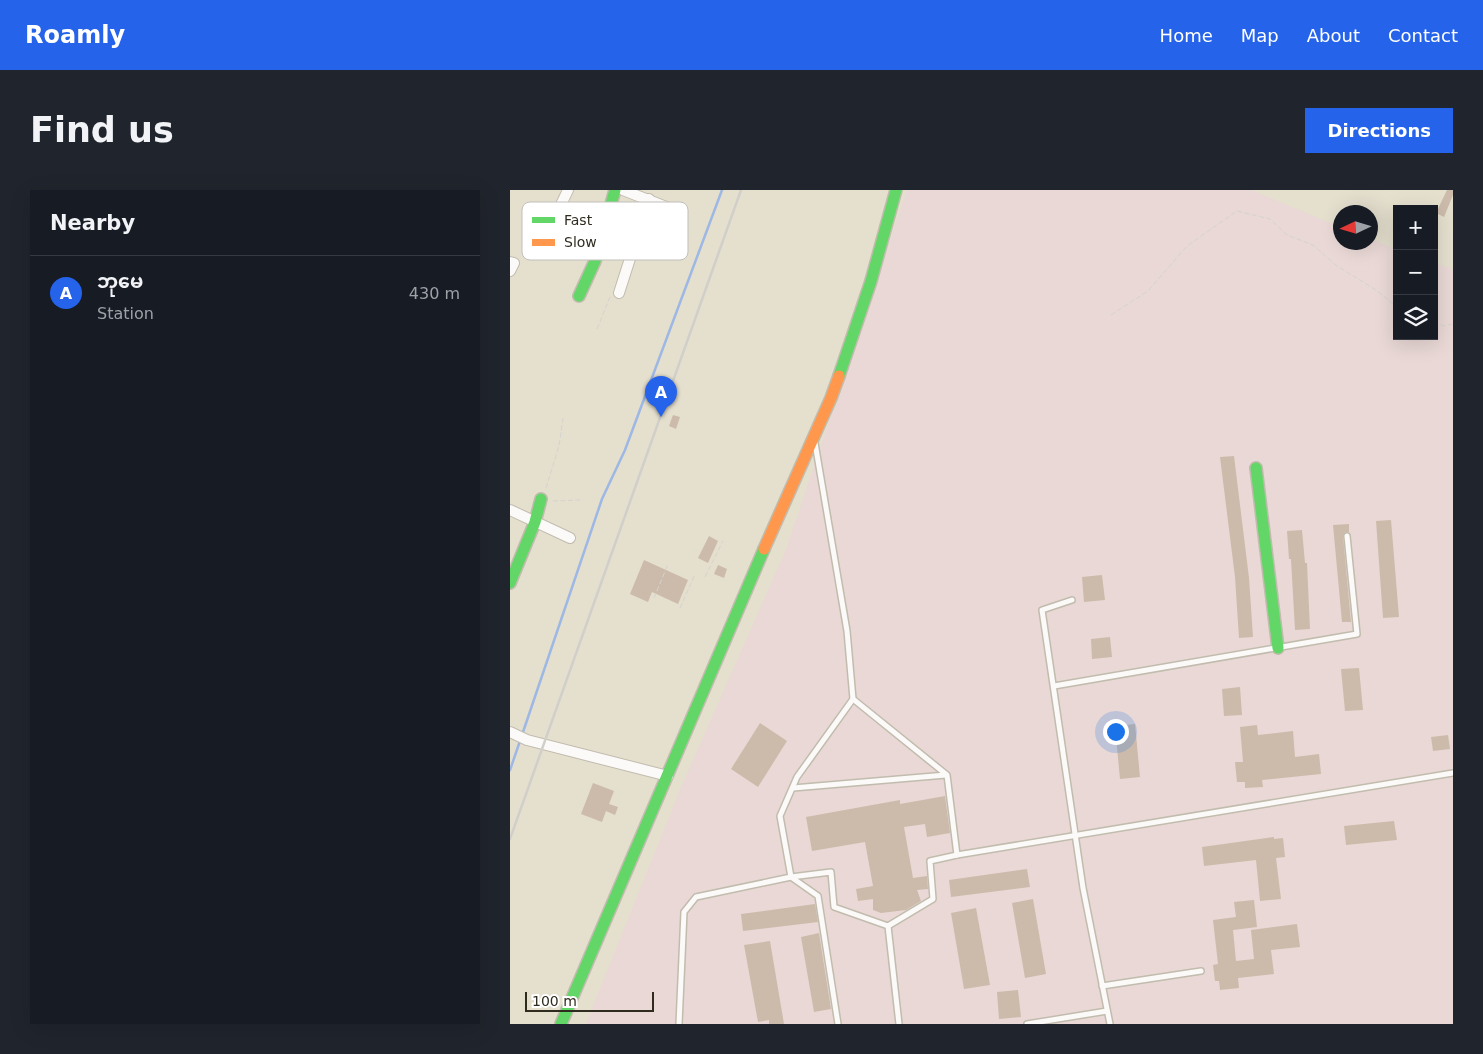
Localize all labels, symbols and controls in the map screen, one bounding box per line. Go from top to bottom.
text: Roamly [25,21,125,49]
text: Home [1160,25,1213,46]
text: Map [1241,25,1279,46]
text: About [1307,25,1360,46]
text: Contact [1388,25,1458,46]
button: Directions [1305,108,1453,153]
text: Find us [30,110,174,150]
legend [522,202,688,260]
north arrow [1333,205,1378,250]
map controls [1393,205,1438,340]
button: + [1393,205,1438,250]
text: Nearby [50,211,135,235]
text: Fast [564,212,593,228]
text: Slow [564,234,597,250]
button: − [1393,250,1438,295]
text: ဘုမေ [97,270,143,292]
text: A [60,284,72,303]
text: 430 m [409,284,460,303]
button: layers [1393,295,1438,340]
text: Station [97,304,154,323]
pin: A [645,376,677,417]
your location [1103,719,1129,745]
scale bar [525,989,654,1012]
text: 100 m [532,993,577,1009]

